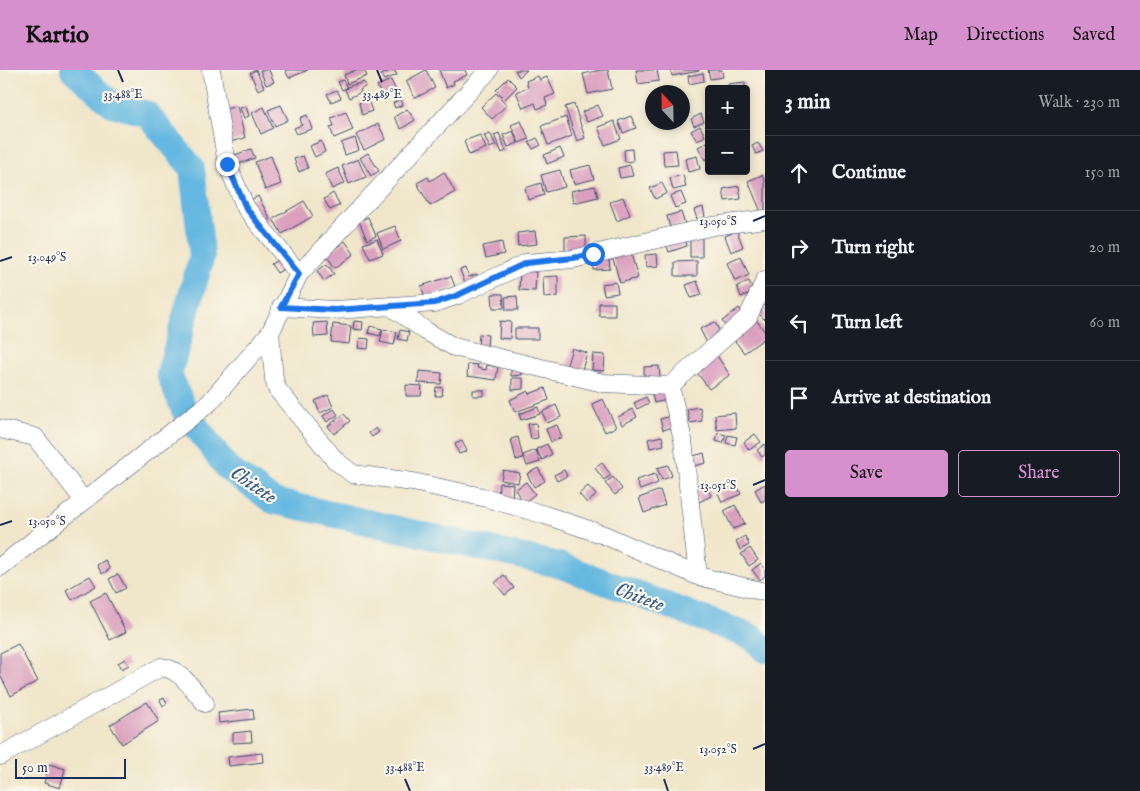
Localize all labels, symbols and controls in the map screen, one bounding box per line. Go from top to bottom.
text: Kartio [25,20,89,51]
text: Map [904,24,938,47]
text: Directions [966,24,1044,47]
text: Saved [1072,24,1115,47]
north arrow [645,85,690,130]
map controls [705,85,750,175]
button: + [705,85,750,130]
text: 33.488°E [103,87,143,102]
text: 33.489°E [362,87,402,102]
text: 3 min [785,89,830,116]
text: Walk · 230 m [1038,93,1120,113]
button: − [705,130,750,175]
route end [216,153,239,176]
icon: ahead [785,159,813,187]
text: Continue [832,161,906,185]
text: 150 m [1085,163,1120,183]
text: 13.050°S [699,214,737,229]
icon: right [785,234,813,262]
text: Turn right [832,236,914,260]
text: 20 m [1089,238,1120,258]
route start [582,243,605,266]
text: 13.049°S [28,250,66,265]
icon: left [785,309,813,337]
text: Turn left [832,311,903,335]
text: 60 m [1090,313,1120,333]
icon: arrive [785,384,813,412]
text: Arrive at destination [832,386,991,410]
button: Save [785,450,948,497]
button: Share [958,450,1120,497]
water label: Chitete [225,461,281,510]
text: 13.051°S [700,478,736,493]
text: 13.050°S [28,514,66,529]
water label: Chitete [612,577,668,618]
text: 13.052°S [699,742,737,757]
scale bar [15,756,126,779]
text: 50 m [22,759,48,777]
text: 33.488°E [385,760,425,775]
text: 33.489°E [644,760,684,775]

